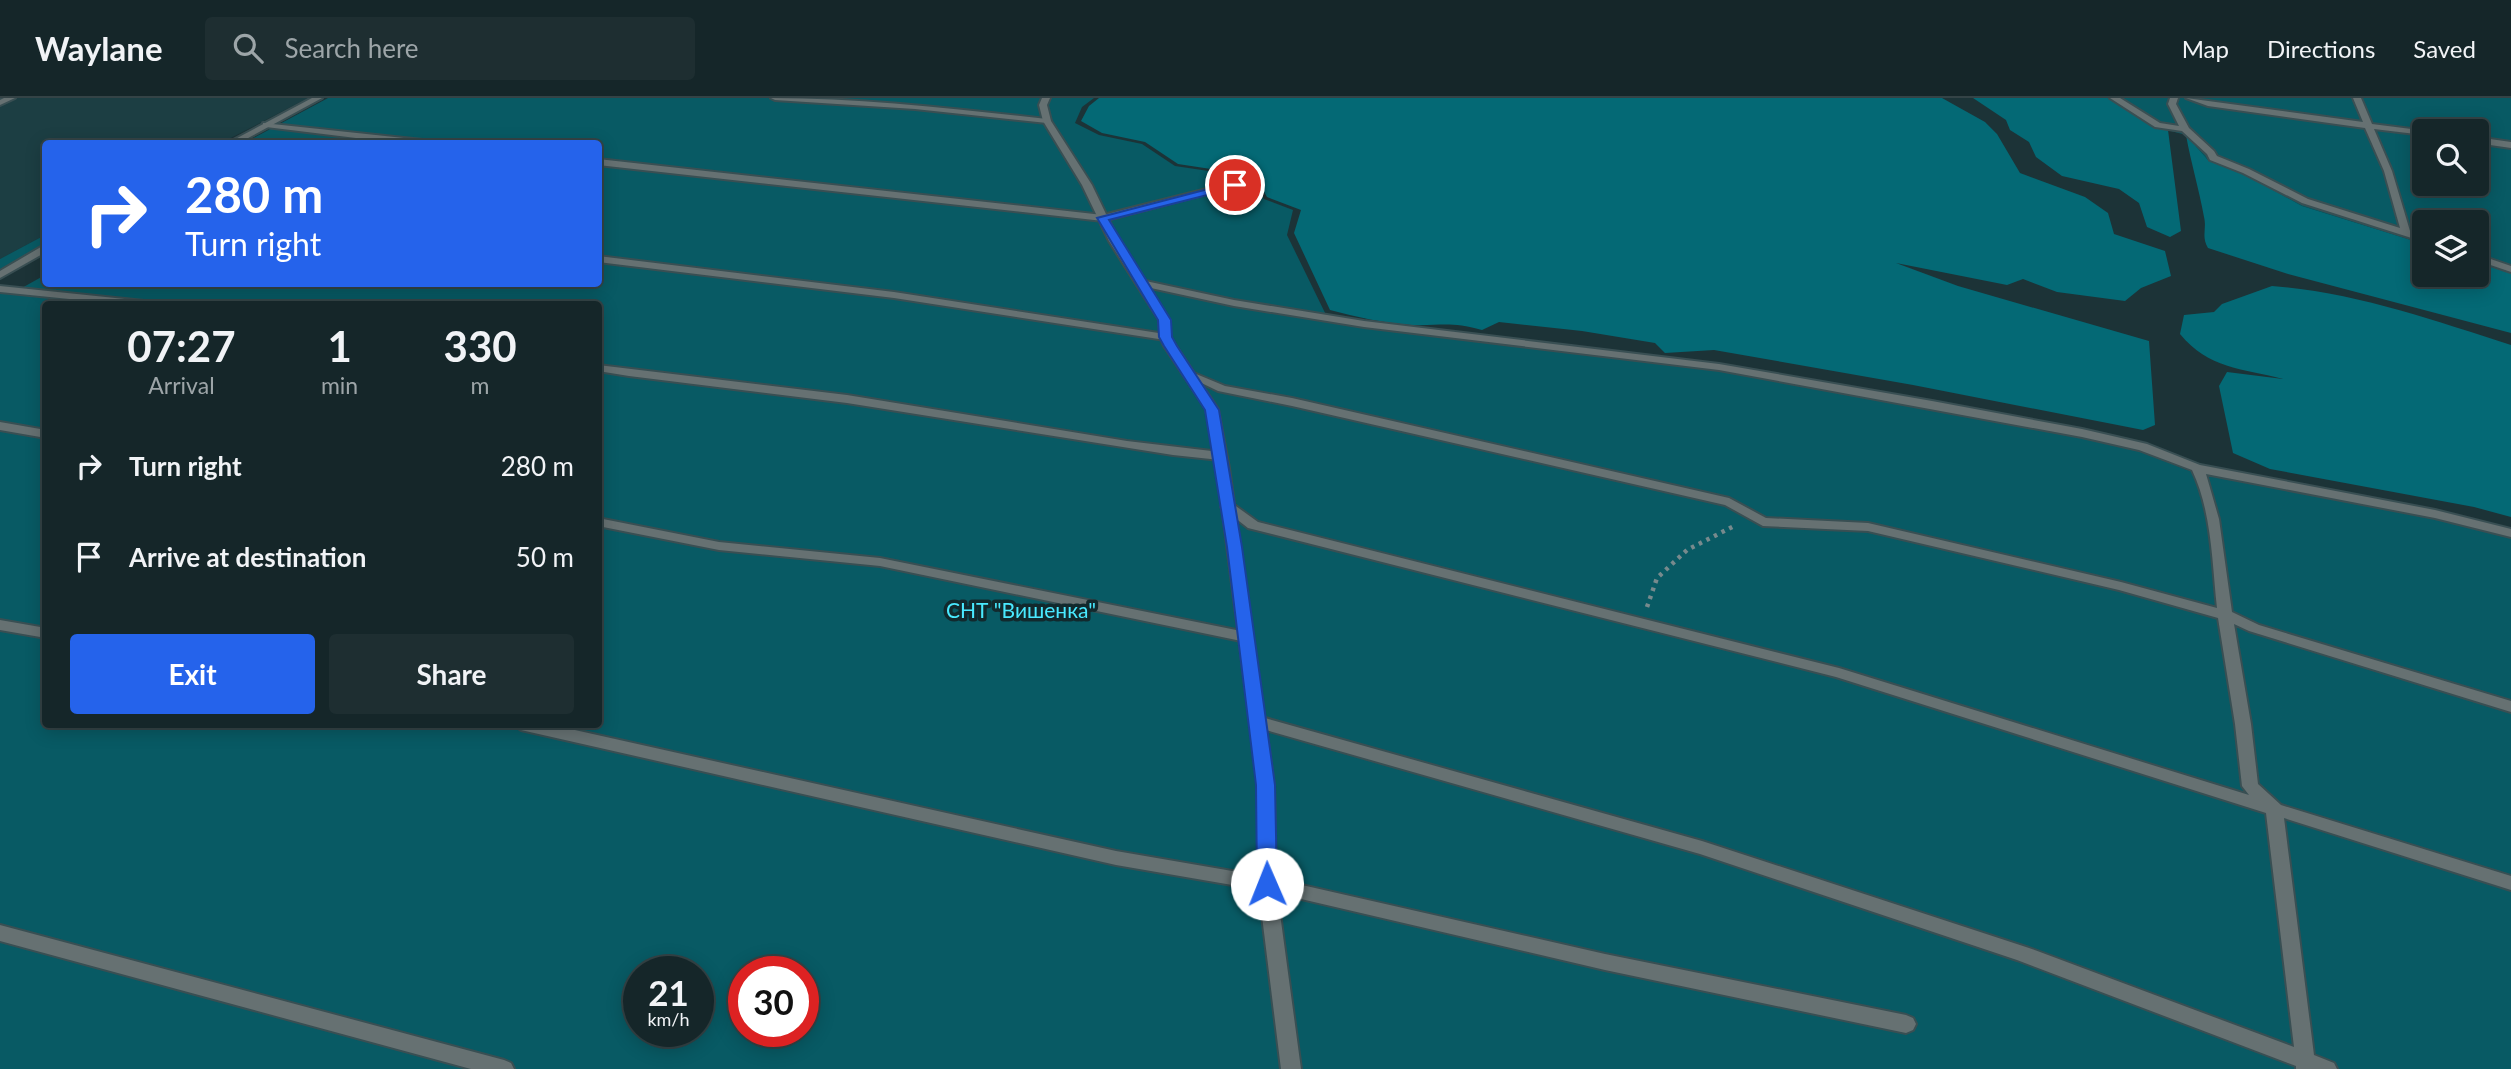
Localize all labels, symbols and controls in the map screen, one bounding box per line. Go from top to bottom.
search box [205,17,695,80]
text: Waylane [35,28,163,68]
icon: search [229,29,267,67]
text: Search here [285,32,419,64]
text: Map [2182,34,2229,63]
text: Directions [2267,34,2375,63]
text: Saved [2413,34,2476,63]
map controls [2412,119,2489,287]
button: search [2412,119,2489,196]
pin [1205,155,1265,215]
text: 280 m [185,165,323,223]
icon: arrive [1216,166,1254,204]
icon: right [70,168,161,259]
button: layers [2412,210,2489,287]
text: Turn right [185,224,321,263]
text: 07:27 [127,321,236,371]
text: 1 [327,321,352,371]
text: 330 [444,321,517,371]
text: Arrival [148,371,215,399]
text: min [321,371,358,399]
text: m [471,371,490,399]
icon: right [70,447,108,485]
text: Turn right [129,450,242,482]
text: 280 m [501,450,574,482]
icon: arrive [70,538,108,576]
text: Arrive at destination [129,541,366,573]
text: 50 m [516,541,574,573]
park label: СНТ "Вишенка" [946,597,1096,622]
button: Exit [70,634,315,714]
button: Share [329,634,574,714]
position arrow [1230,847,1304,921]
speed limit sign: 30 [728,956,819,1047]
text: 21 [648,971,689,1013]
text: km/h [647,1008,690,1030]

